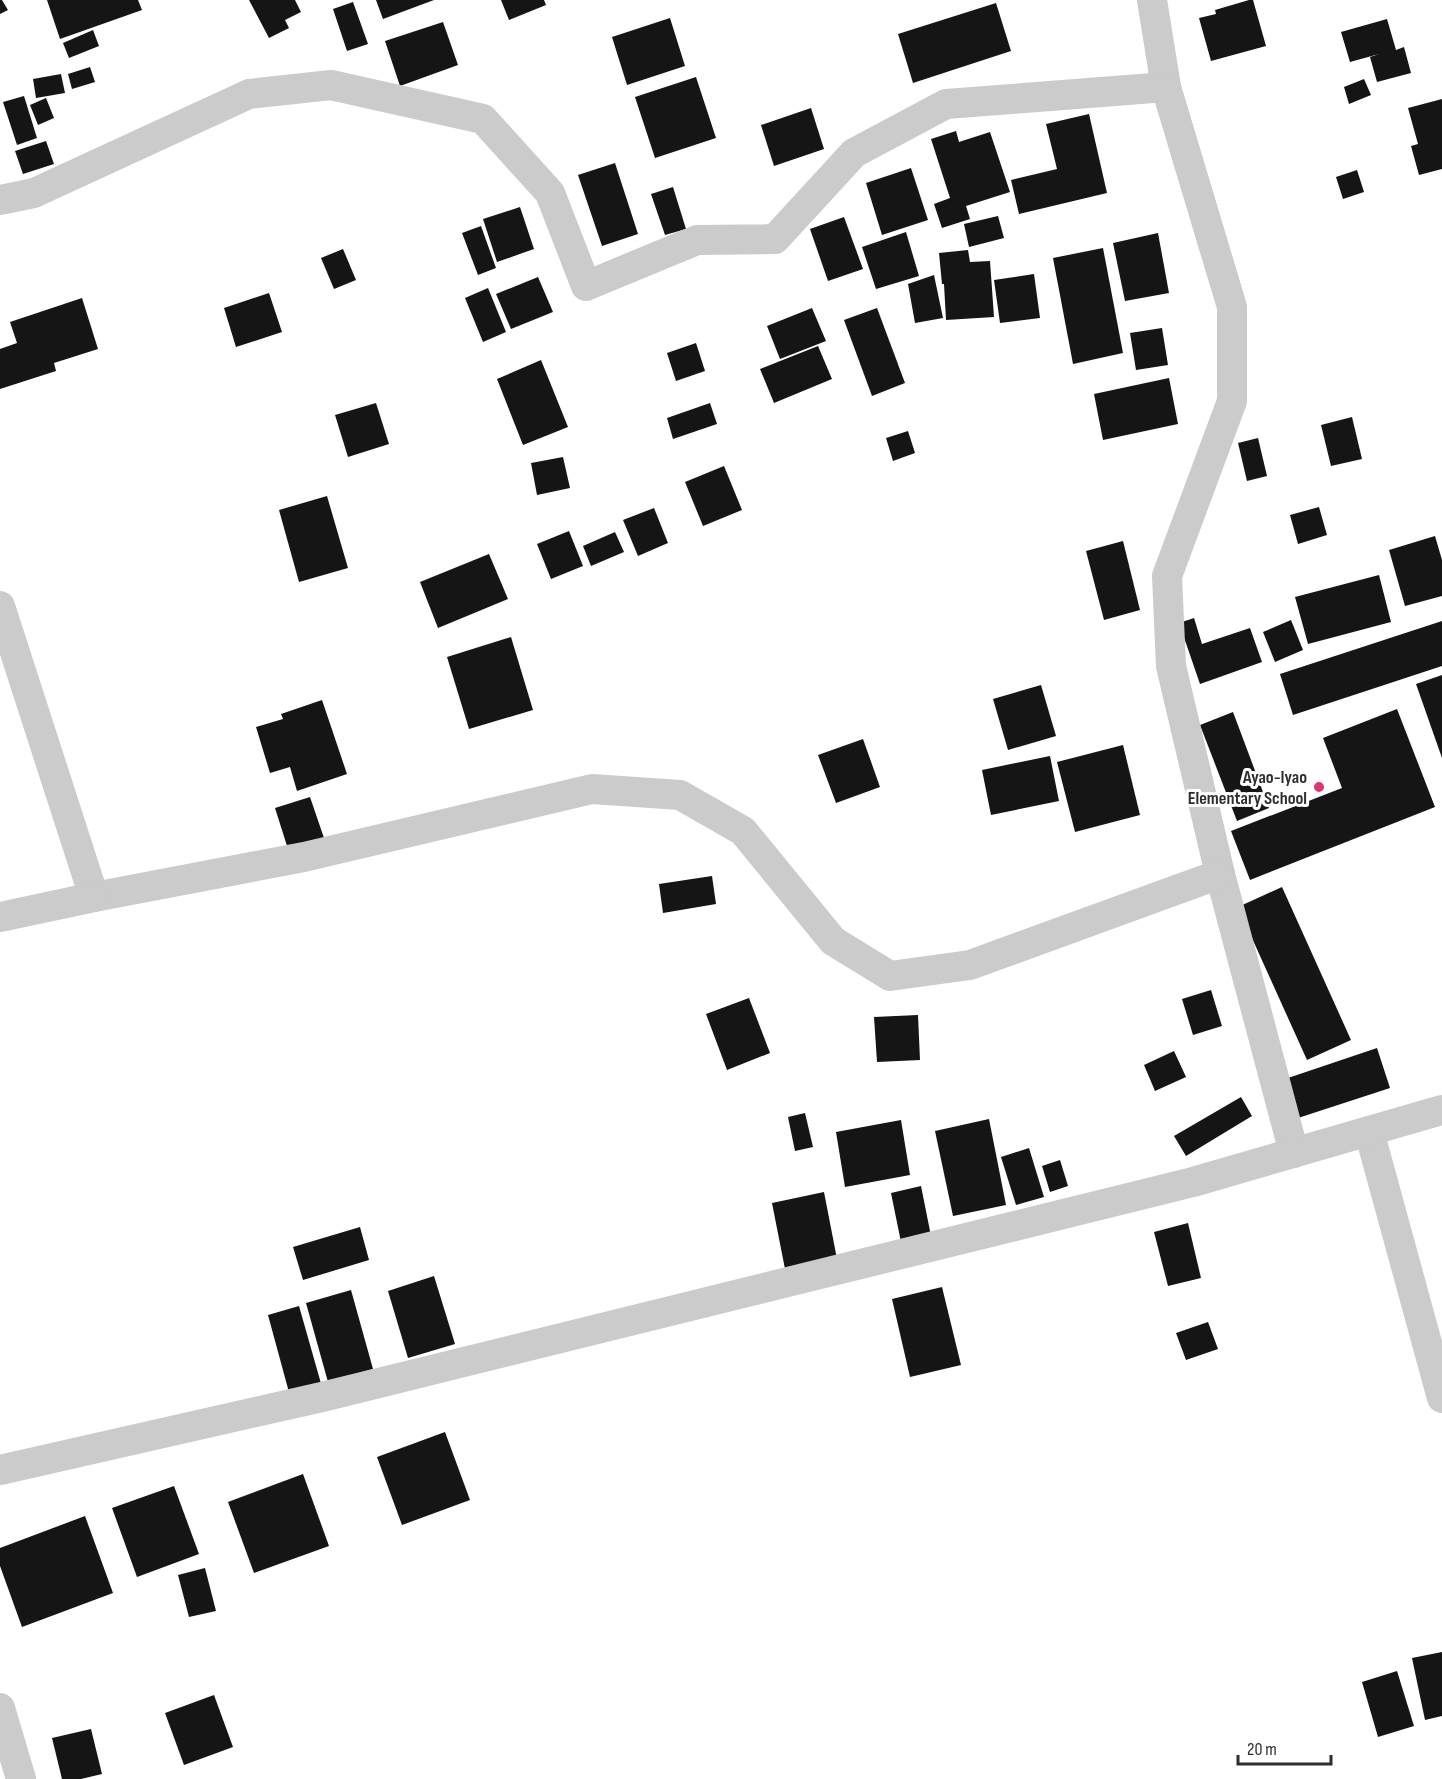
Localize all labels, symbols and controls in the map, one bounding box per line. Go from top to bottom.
place label: Ayao-Iyao Elementary School [1188,767,1307,809]
marker: Ayao-Iyao Elementary School [1312,780,1326,794]
scale bar [1238,1728,1331,1766]
text: 20 m [1247,1739,1277,1760]

